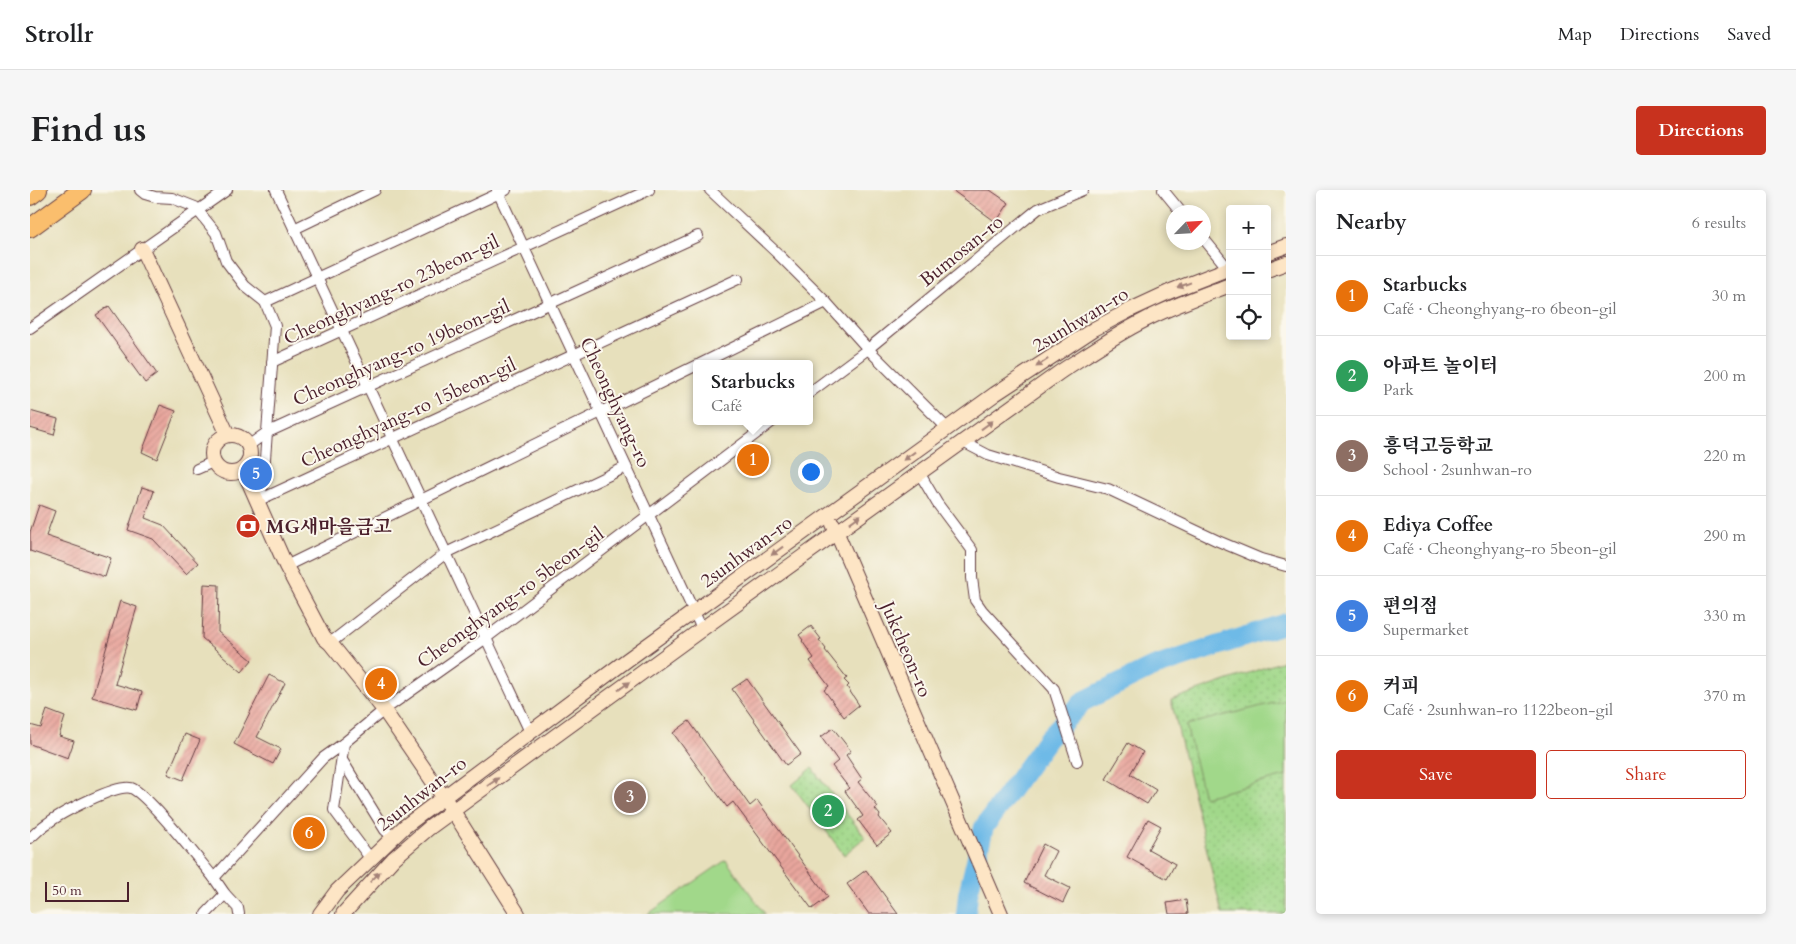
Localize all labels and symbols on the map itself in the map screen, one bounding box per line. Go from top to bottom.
north arrow [1166,205,1211,250]
street label: Bumosan-ro [914,209,1009,293]
street label: Cheonghyang-ro 23beon-gil [280,228,503,351]
street label: 2sunhwan-ro [1028,281,1133,359]
one-way arrow [1176,281,1191,289]
street label: Cheonghyang-ro 19beon-gil [289,293,514,413]
street label: Cheonghyang-ro [573,333,657,472]
street label: Cheonghyang-ro 15beon-gil [297,351,520,474]
one-way arrow [1035,358,1049,368]
one-way arrow [980,420,994,430]
pin: 1 [737,441,769,479]
one-way arrow [903,451,916,462]
pin: 5 [240,455,272,493]
your location [798,459,824,485]
street label: 2sunhwan-ro [695,510,798,594]
bank icon: MG새마을금고 [235,513,261,539]
place label: MG새마을금고 [266,514,392,540]
one-way arrow [848,514,862,524]
street label: Cheonghyang-ro 5beon-gil [412,521,609,674]
one-way arrow [771,546,784,557]
street label: Jukcheon-ro [873,595,938,701]
pin: 4 [365,665,397,703]
one-way arrow [617,681,631,691]
street label: 2sunhwan-ro [371,750,472,837]
one-way arrow [486,777,499,787]
pin: 3 [614,778,646,816]
pin: 2 [812,792,844,830]
pin: 6 [293,814,325,852]
one-way arrow [369,872,381,884]
scale bar [45,879,129,902]

